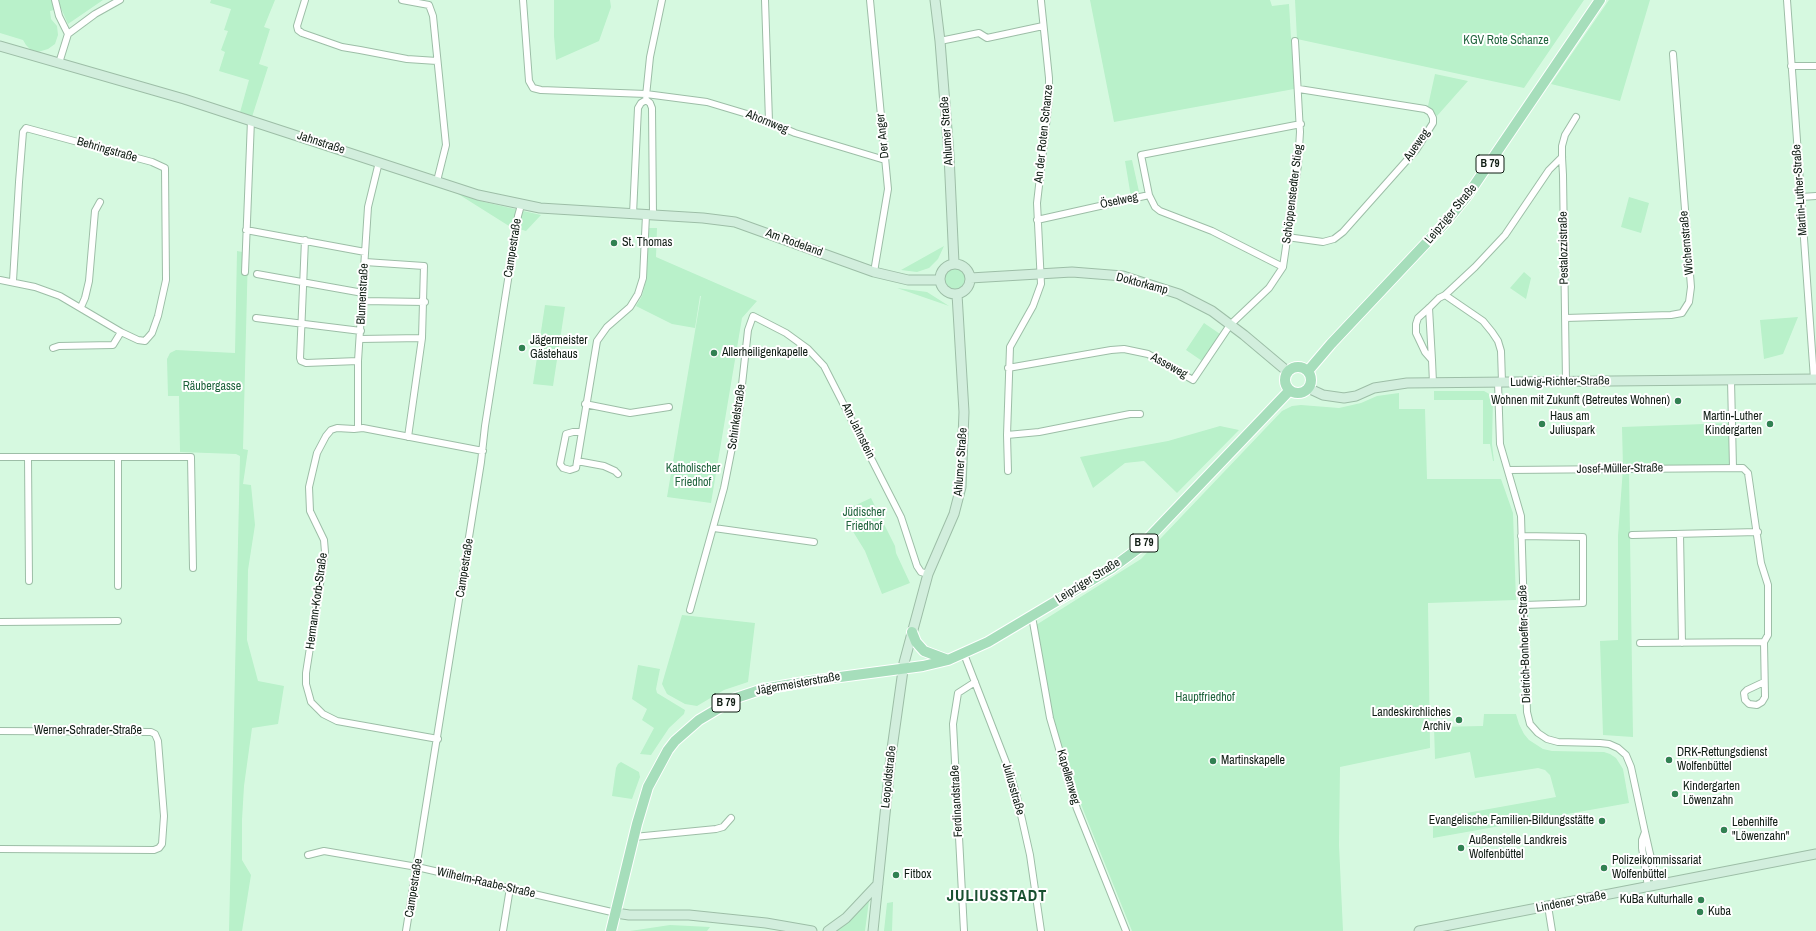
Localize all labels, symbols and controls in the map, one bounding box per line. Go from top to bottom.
park label: KGV Rote Schanze [1463,34,1549,48]
street label: An der Roten Schanze [1032,84,1056,184]
street label: Ahlumer Straße [937,96,957,166]
street label: Ahornweg [744,107,790,137]
street label: Der Anger [873,113,893,159]
street label: Aueweg [1401,126,1433,164]
street label: Jahnstraße [295,129,347,157]
street label: Behringstraße [75,134,139,166]
street label: Schöppenstedter Stieg [1280,143,1306,245]
street label: Martin-Luther-Straße [1790,144,1810,236]
road number: B 79 [1476,155,1504,173]
street label: Leipziger Straße [1422,181,1480,247]
street label: Öselweg [1099,190,1139,212]
street label: Wichernstraße [1677,210,1697,276]
street label: Pestalozzistraße [1556,211,1572,285]
street label: Campestraße [501,217,525,279]
street label: Am Rodeland [764,226,824,260]
place label: St. Thomas [622,236,672,250]
marker: St. Thomas [609,238,619,248]
street label: Blumenstraße [354,263,372,325]
street label: Doktorkamp [1115,270,1169,298]
place label: Jägermeister Gästehaus [530,334,587,362]
marker: Jägermeister Gästehaus [517,343,527,353]
place label: Allerheiligenkapelle [722,346,808,360]
marker: Allerheiligenkapelle [709,348,719,358]
street label: Asseweg [1148,350,1190,382]
street label: Ludwig-Richter-Straße [1510,374,1610,390]
park label: Räubergasse [183,380,241,394]
street label: Schinkelstraße [725,384,749,450]
place label: Wohnen mit Zukunft (Betreutes Wohnen) [1491,394,1670,408]
marker: Wohnen mit Zukunft (Betreutes Wohnen) [1673,396,1683,406]
street label: Am Jahnstein [838,401,878,461]
place label: Haus am Juliuspark [1550,410,1595,438]
place label: Martin-Luther Kindergarten [1703,410,1762,438]
marker: Haus am Juliuspark [1537,419,1547,429]
marker: Martin-Luther Kindergarten [1765,419,1775,429]
street label: Ahlumer Straße [951,427,971,497]
street label: Josef-Müller-Straße [1577,461,1663,477]
park label: Katholischer Friedhof [666,462,720,490]
park label: Jüdischer Friedhof [843,506,885,534]
road number: B 79 [1130,534,1158,552]
street label: Campestraße [453,537,477,599]
street label: Hermann-Korb-Straße [303,552,331,650]
street label: Leipziger Straße [1053,555,1123,607]
street label: Dietrich-Bonhoeffer-Straße [1516,585,1534,703]
street label: Jägermeisterstraße [755,670,841,698]
park label: Hauptfriedhof [1175,691,1235,705]
road number: B 79 [712,694,740,712]
place label: Landeskirchliches Archiv [1372,706,1451,734]
marker: Landeskirchliches Archiv [1454,715,1464,725]
street label: Werner-Schrader-Straße [34,724,142,738]
street label: Leopoldstraße [879,745,899,809]
place label: DRK-Rettungsdienst Wolfenbüttel [1677,746,1767,774]
street label: Kapellenweg [1053,748,1083,806]
place label: Martinskapelle [1221,754,1285,768]
marker: DRK-Rettungsdienst Wolfenbüttel [1664,755,1674,765]
marker: Martinskapelle [1208,756,1218,766]
street label: Juliusstraße [999,761,1027,817]
street label: Ferdinandstraße [948,765,966,837]
place label: Kindergarten Löwenzahn [1683,780,1740,808]
marker: Kindergarten Löwenzahn [1670,789,1680,799]
place label: Evangelische Familien-Bildungsstätte [1429,814,1594,828]
marker: Evangelische Familien-Bildungsstätte [1597,816,1607,826]
place label: Lebenhilfe "Löwenzahn" [1732,816,1789,844]
marker: Lebenhilfe "Löwenzahn" [1719,825,1729,835]
place label: Außenstelle Landkreis Wolfenbüttel [1469,834,1567,862]
marker: Außenstelle Landkreis Wolfenbüttel [1456,843,1466,853]
place label: Polizeikommissariat Wolfenbüttel [1612,854,1701,882]
street label: Campestraße [402,857,426,919]
marker: Polizeikommissariat Wolfenbüttel [1599,863,1609,873]
street label: Wilhelm-Raabe-Straße [435,865,537,901]
place label: Fitbox [904,868,931,882]
marker: Fitbox [891,870,901,880]
district label: JULIUSSTADT [947,887,1047,907]
street label: Lindener Straße [1535,888,1607,916]
place label: KuBa Kulturhalle [1620,893,1693,907]
marker: KuBa Kulturhalle [1696,895,1706,905]
place label: Kuba [1708,905,1731,919]
marker: Kuba [1695,907,1705,917]

